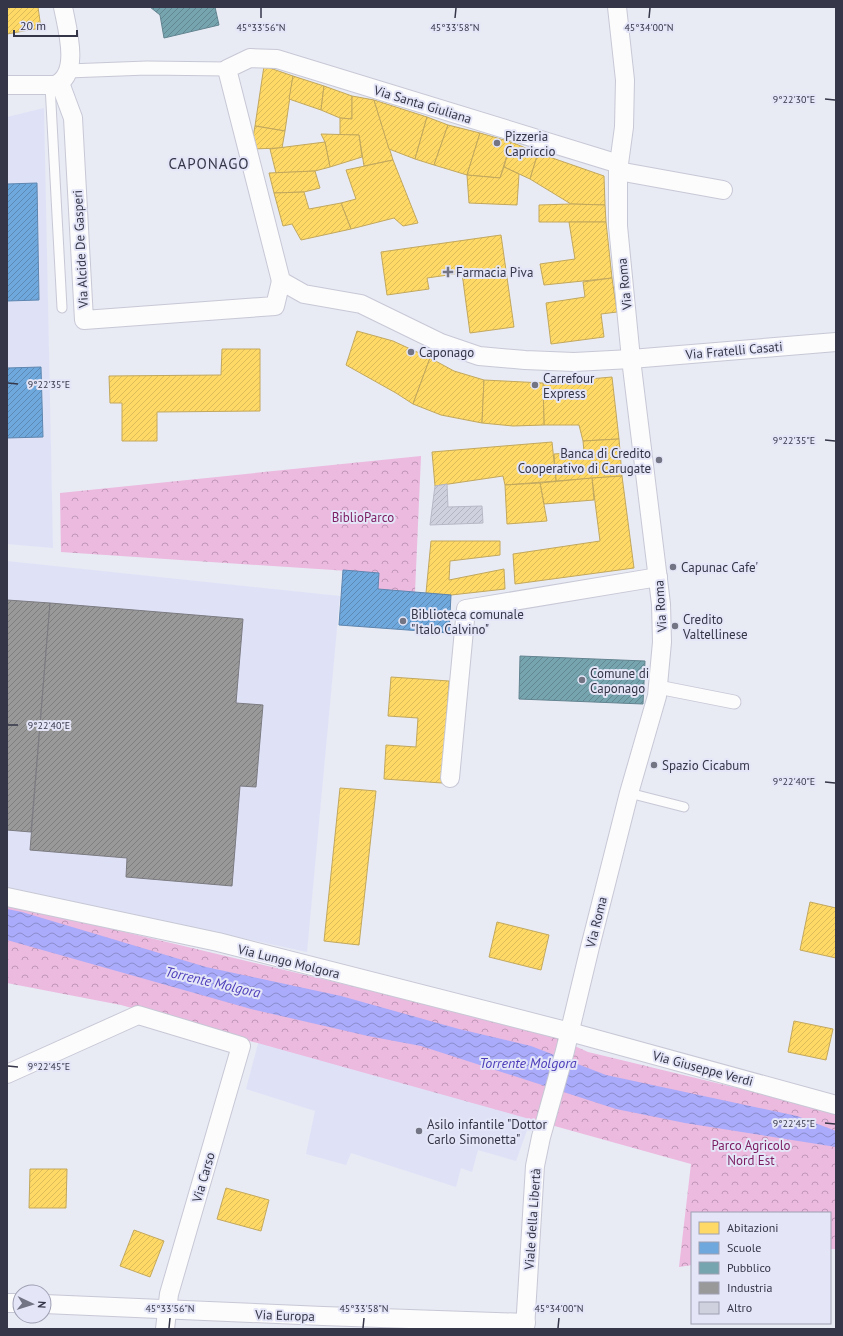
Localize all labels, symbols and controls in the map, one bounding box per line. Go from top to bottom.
scale bar [14,12,77,38]
text: 20 m [20,18,46,33]
text: 45°33'56"N [236,21,286,34]
text: 45°33'58"N [430,21,480,34]
text: 45°34'00"N [624,21,674,34]
street label: Via Santa Giuliana [371,81,474,127]
text: 9°22'30"E [773,93,815,106]
place label: Pizzeria Capriccio [505,128,555,160]
marker: Pizzeria Capriccio [492,138,502,148]
district label: CAPONAGO [168,154,250,173]
street label: Via Alcide De Gasperi [69,190,92,309]
street label: Via Roma [613,257,636,312]
place label: Farmacia Piva [456,264,533,281]
marker: Farmacia Piva [443,267,453,277]
street label: Via Fratelli Casati [684,338,783,363]
place label: Caponago [419,344,474,361]
marker: Caponago [406,347,416,357]
place label: Carrefour Express [543,370,595,402]
text: 9°22'35"E [28,378,70,391]
marker: Carrefour Express [530,380,540,390]
text: 9°22'35"E [773,434,815,447]
place label: Banca di Credito Cooperativo di Carugate [518,445,651,477]
marker: Banca di Credito Cooperativo di Carugate [654,455,664,465]
park label: BiblioParco [332,509,394,526]
place label: Capunac Cafe' [681,559,758,576]
marker: Capunac Cafe' [668,562,678,572]
street label: Via Roma [650,579,671,633]
place label: Biblioteca comunale "Italo Calvino" [411,606,524,638]
place label: Credito Valtellinese [682,611,748,643]
marker: Biblioteca comunale "Italo Calvino" [398,616,408,626]
marker: Credito Valtellinese [670,621,680,631]
place label: Comune di Caponago [590,665,649,697]
marker: Comune di Caponago [577,675,587,685]
text: 9°22'40"E [28,719,70,732]
place label: Spazio Cicabum [662,757,750,774]
marker: Spazio Cicabum [649,760,659,770]
text: 9°22'40"E [773,775,815,788]
street label: Via Roma [582,895,611,950]
street label: Via Lungo Molgora [235,940,342,982]
water label: Torrente Molgora [164,962,263,1002]
street label: Via Giuseppe Verdi [650,1047,755,1090]
water label: Torrente Molgora [479,1054,577,1072]
text: 9°22'45"E [28,1060,70,1073]
place label: Asilo infantile "Dottor Carlo Simonetta" [427,1116,547,1148]
text: 9°22'45"E [773,1117,815,1130]
marker: Asilo infantile "Dottor Carlo Simonetta" [414,1126,424,1136]
park label: Parco Agricolo Nord Est [712,1137,790,1169]
street label: Via Carso [188,1150,219,1205]
street label: Viale della Libertà [520,1168,545,1271]
legend [691,1212,831,1324]
text: Abitazioni [727,1220,779,1235]
text: Scuole [727,1240,761,1255]
text: Pubblico [727,1260,771,1275]
text: Industria [727,1280,772,1295]
north arrow [12,1284,52,1324]
text: Altro [727,1300,752,1315]
text: N [35,1301,49,1309]
text: 45°33'56"N [145,1302,195,1315]
text: 45°33'58"N [339,1302,389,1315]
text: 45°34'00"N [534,1302,584,1315]
street label: Via Europa [254,1306,315,1325]

